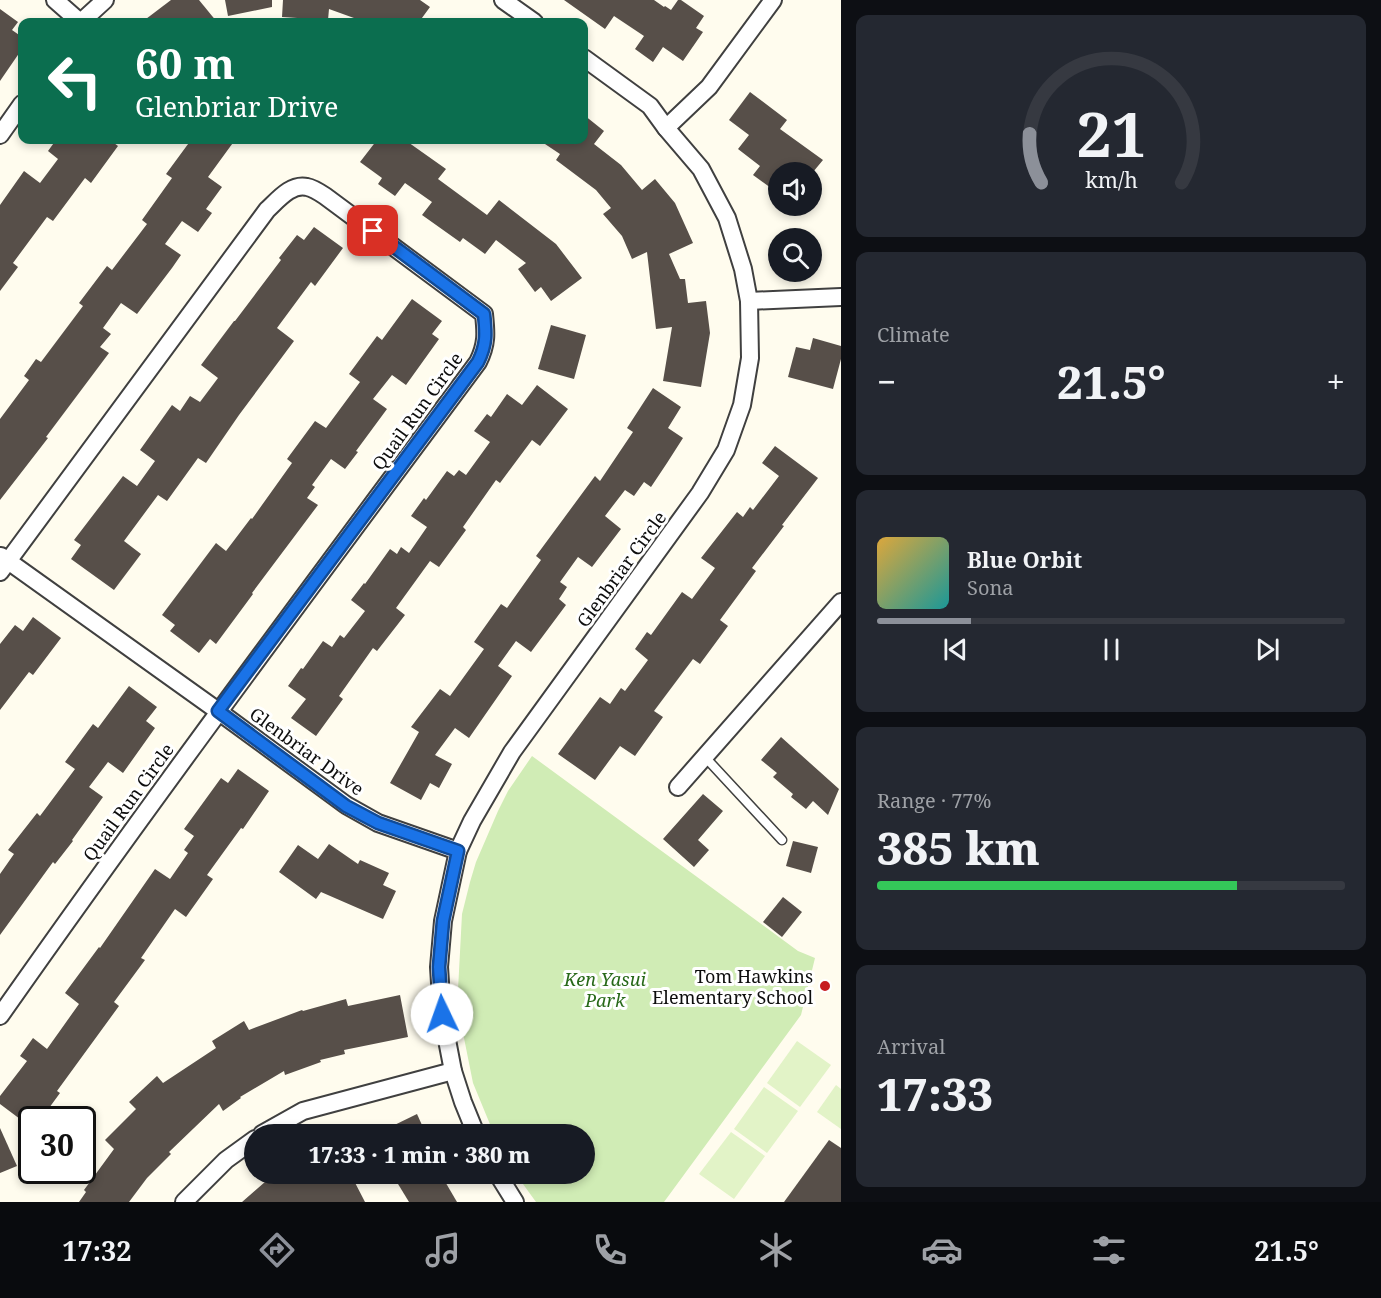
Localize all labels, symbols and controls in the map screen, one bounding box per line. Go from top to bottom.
text: 60 m [135,34,235,91]
icon: left [36,42,114,120]
text: Glenbriar Drive [135,88,338,125]
text: 21 [1076,90,1146,175]
map controls [768,162,822,282]
button: sound [768,162,822,216]
text: km/h [1085,166,1138,195]
pin [347,205,398,256]
icon: arrive [356,214,389,247]
button: search [768,228,822,282]
text: Climate [877,321,950,348]
street label: Quail Run Circle [366,347,468,475]
text: 21.5° [1057,351,1166,412]
text: − [877,359,896,404]
text: + [1327,359,1345,404]
street label: Glenbriar Circle [571,506,671,632]
text: Blue Orbit [967,544,1082,574]
text: Sona [967,574,1014,601]
icon: previous [939,633,972,666]
icon: pause [1095,633,1128,666]
icon: next [1251,633,1284,666]
street label: Glenbriar Drive [245,701,369,801]
street label: Quail Run Circle [77,738,179,866]
text: Range · 77% [877,787,991,814]
text: 385 km [877,817,1040,878]
place label: Tom Hawkins Elementary School [652,964,813,1009]
park label: Ken Yasui Park [563,967,646,1012]
marker: Tom Hawkins Elementary School [818,979,832,993]
position arrow [410,982,474,1046]
text: Arrival [877,1033,945,1060]
text: 17:33 [877,1063,993,1124]
speed limit sign: 30 [18,1106,96,1184]
text: 17:33 · 1 min · 380 m [309,1139,530,1169]
icon: directions [256,1229,298,1271]
icon: music [422,1229,464,1271]
icon: phone [589,1229,631,1271]
icon: climate [755,1229,797,1271]
icon: car [921,1229,963,1271]
icon: filters [1088,1229,1130,1271]
text: 17:32 [62,1232,131,1269]
text: 21.5° [1254,1232,1319,1269]

